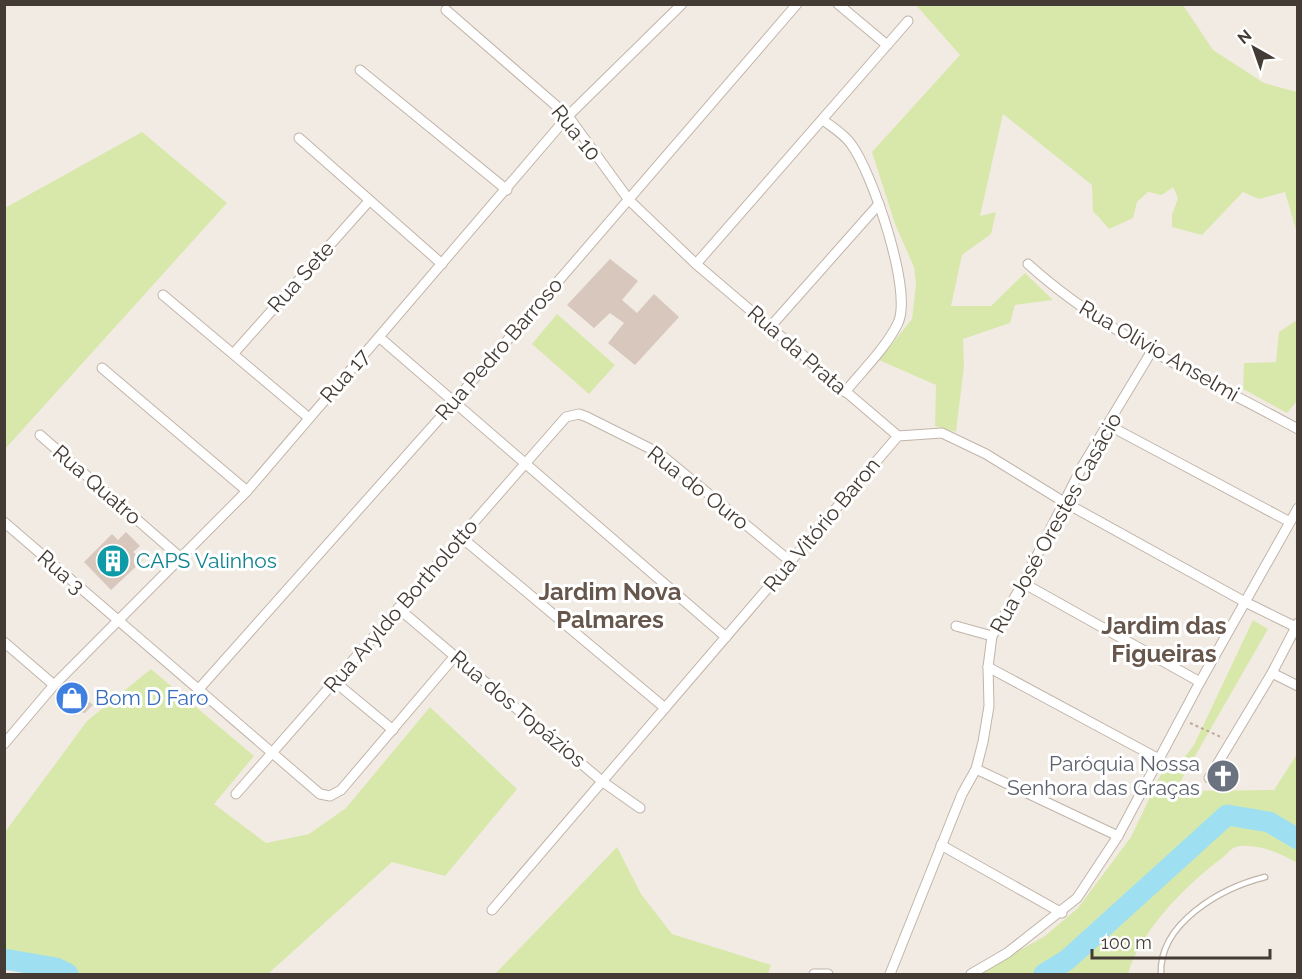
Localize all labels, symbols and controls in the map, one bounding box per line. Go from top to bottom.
north arrow [1224,18,1284,78]
text: N [1234,26,1255,48]
street label: Rua 10 [546,100,606,166]
street label: Rua Sete [262,236,339,317]
street label: Rua Pedro Barroso [430,272,567,425]
street label: Rua Olívio Anselmi [1075,295,1244,406]
street label: Rua da Prata [743,300,852,399]
street label: Rua 17 [315,343,375,408]
street label: Rua José Orestes Casácio [984,408,1127,637]
street label: Rua Quatro [48,439,147,530]
street label: Rua do Ouro [643,440,754,535]
street label: Rua Vitório Baron [758,453,885,597]
street label: Rua Aryldo Bortholotto [318,514,483,698]
building icon: CAPS Valinhos [95,543,131,579]
street label: Rua 3 [33,544,90,599]
place label: CAPS Valinhos [136,548,277,573]
district label: Jardim Nova Palmares [538,577,682,634]
district label: Jardim das Figueiras [1101,611,1227,668]
street label: Rua dos Topázios [446,645,591,772]
shop icon: Bom D Faro [54,680,90,716]
place label: Bom D Faro [95,685,208,710]
place label: Paróquia Nossa Senhora das Graças [1007,751,1200,800]
church icon: Paróquia Nossa Senhora das Graças [1205,758,1241,794]
scale bar [1092,922,1270,960]
text: 100 m [1101,932,1152,953]

